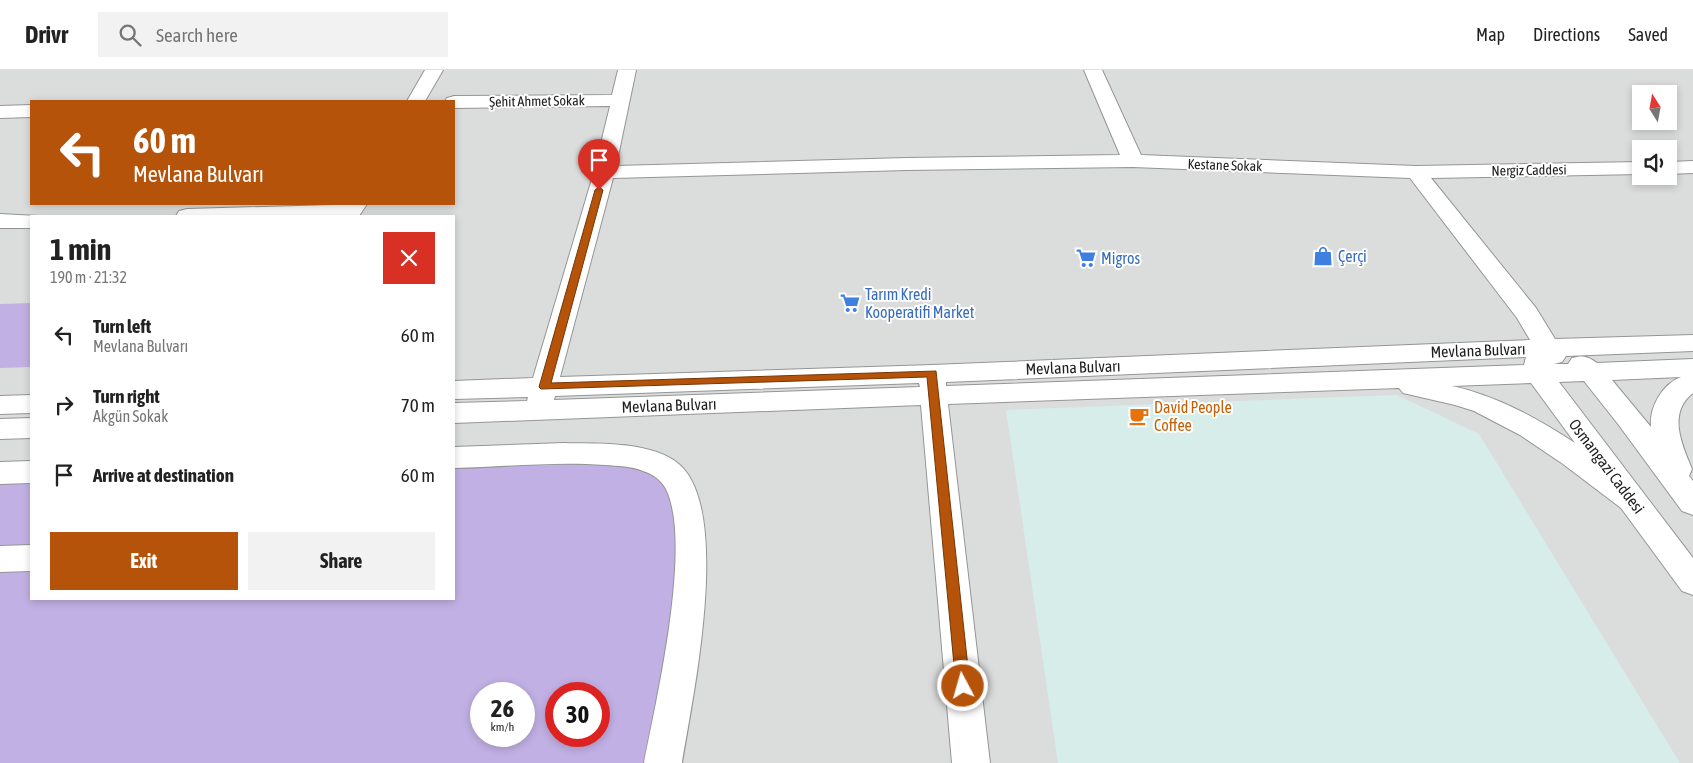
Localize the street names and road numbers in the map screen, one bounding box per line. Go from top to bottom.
street label: Şehit Ahmet Sokak [489,92,585,110]
street label: Kestane Sokak [1187,156,1263,174]
street label: Nergiz Caddesi [1491,161,1567,179]
street label: Mevlana Bulvarı [1430,339,1526,361]
street label: Mevlana Bulvarı [1025,356,1121,378]
street label: Mevlana Bulvarı [621,394,717,416]
street label: Osmangazi Caddesi [1565,415,1648,517]

